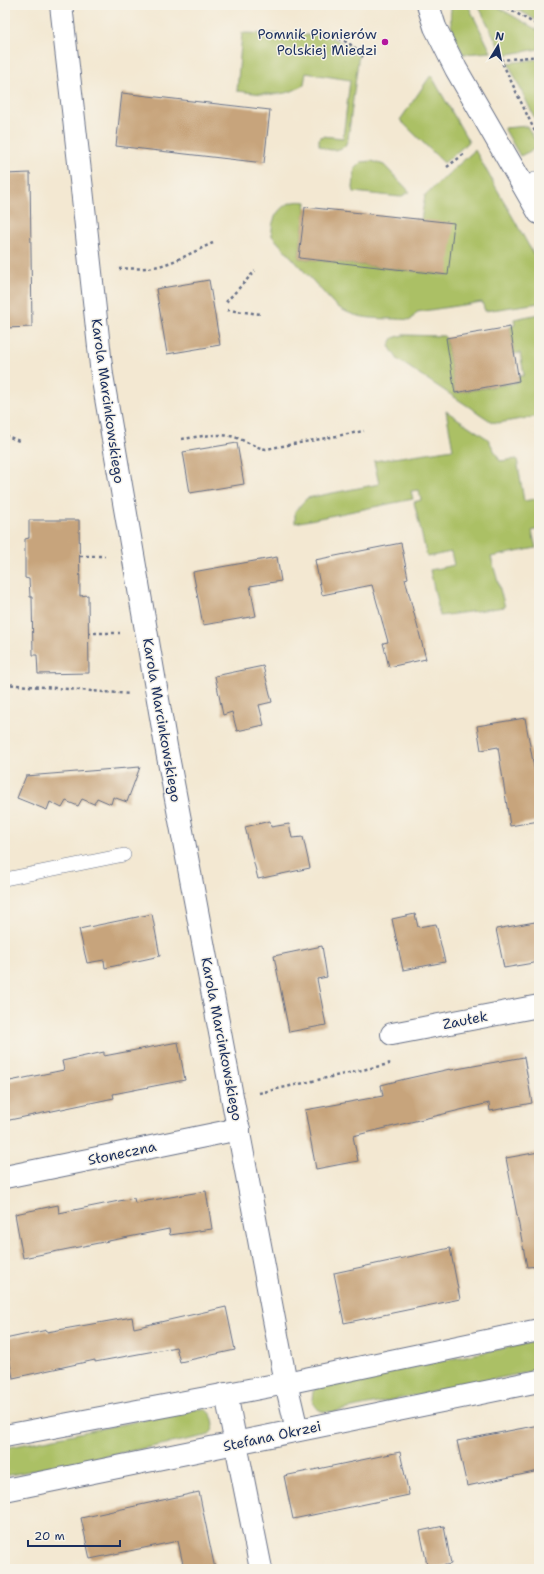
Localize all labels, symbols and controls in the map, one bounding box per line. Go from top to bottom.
place label: Pomnik Pionierów Polskiej Miedzi [257,25,377,59]
north arrow [478,26,518,66]
text: N [494,29,506,45]
marker: Pomnik Pionierów Polskiej Miedzi [380,37,390,47]
street label: Karola Marcinkowskiego [88,317,128,485]
street label: Karola Marcinkowskiego [139,636,185,804]
street label: Karola Marcinkowskiego [197,956,247,1122]
street label: Zaułek [441,1007,489,1033]
street label: Słoneczna [86,1137,158,1169]
street label: Stefana Okrzei [221,1417,323,1455]
scale bar [28,1522,120,1548]
text: 20 m [34,1528,65,1544]

